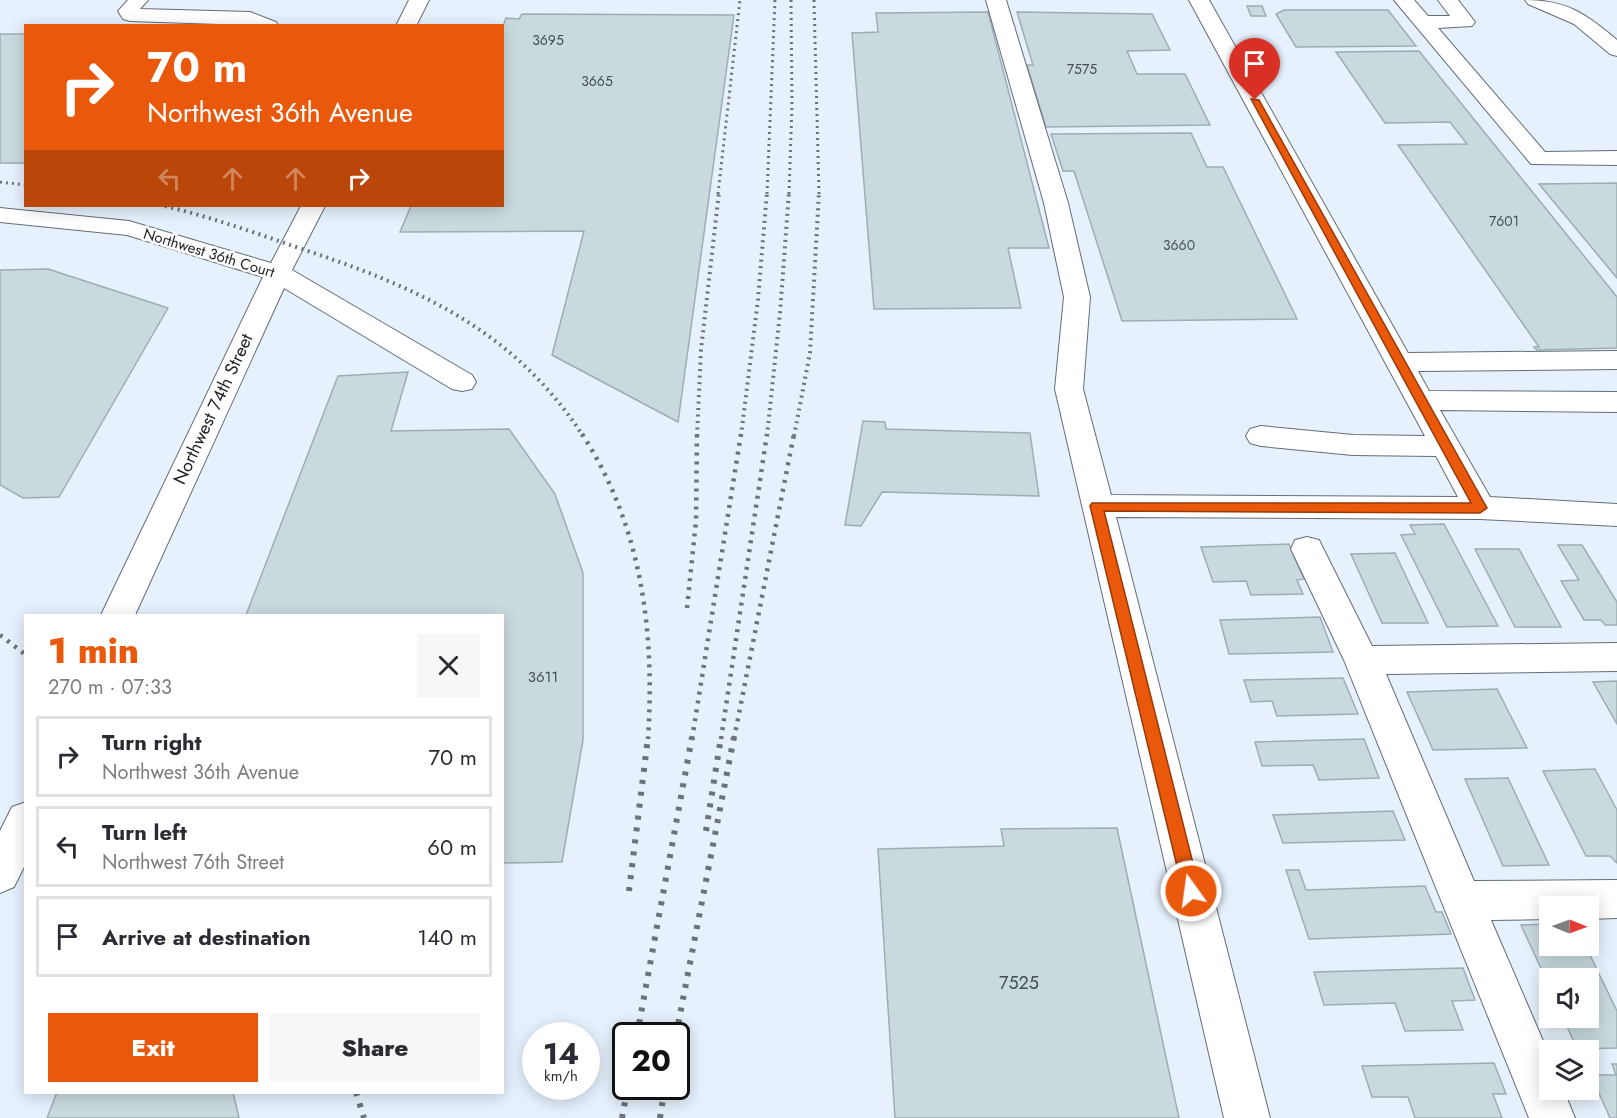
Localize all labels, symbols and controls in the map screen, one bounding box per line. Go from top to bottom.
house number: 3695 [532,30,564,50]
text: 70 m [147,37,247,98]
pin [1229,38,1280,100]
icon: arrive [1238,47,1271,80]
icon: right [48,48,126,126]
house number: 7575 [1067,59,1097,79]
house number: 3665 [581,71,613,91]
text: Northwest 36th Avenue [147,93,413,132]
icon: left [153,162,186,195]
icon: ahead [216,162,249,195]
icon: ahead [279,162,312,195]
icon: right [342,162,375,195]
house number: 7601 [1489,211,1519,231]
street label: Northwest 36th Court [141,223,278,284]
house number: 3660 [1163,235,1195,255]
street label: Northwest 74th Street [167,329,260,489]
text: 1 min [48,624,139,676]
button: close [417,634,480,697]
house number: 3611 [528,666,558,688]
text: 270 m · 07:33 [48,673,172,702]
text: Turn right [102,726,202,758]
icon: right [51,740,84,773]
text: 70 m [428,741,477,773]
text: Northwest 36th Avenue [102,758,299,787]
text: Turn left [102,816,187,848]
icon: left [51,830,84,863]
text: 60 m [427,831,477,863]
text: Northwest 76th Street [102,848,284,877]
position arrow [1159,859,1223,923]
north arrow [1539,896,1599,956]
map controls [1539,896,1599,1100]
icon: arrive [51,920,84,953]
text: Arrive at destination [102,921,311,953]
text: 140 m [417,921,477,953]
button: sound [1539,968,1599,1028]
house number: 7525 [999,970,1039,996]
button: Exit [48,1013,258,1082]
button: Share [270,1013,480,1082]
speed limit sign: 20 [612,1022,690,1100]
text: 14 [543,1032,579,1075]
button: layers [1539,1040,1599,1100]
text: km/h [544,1065,578,1087]

